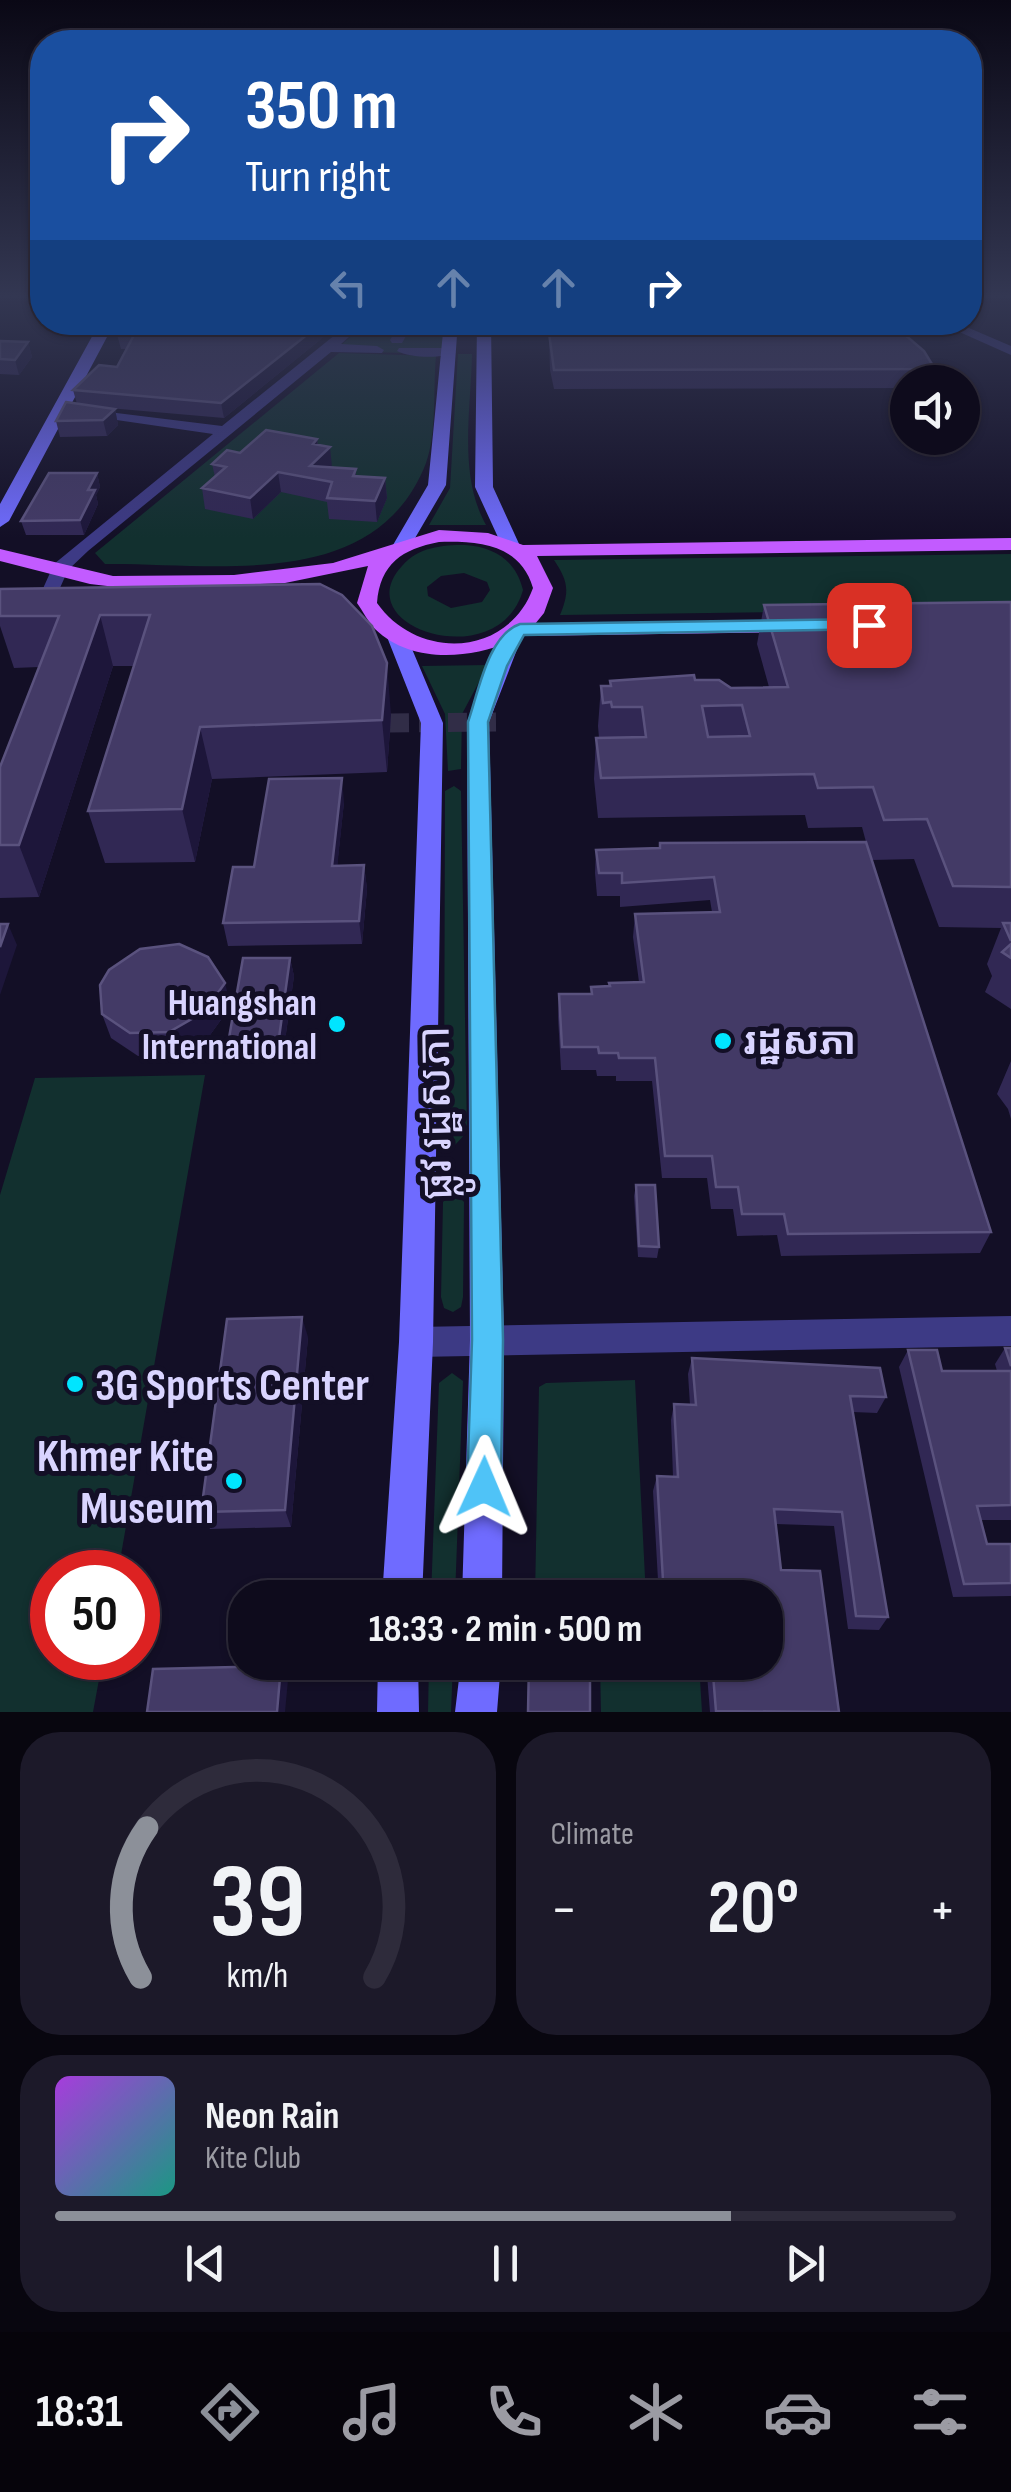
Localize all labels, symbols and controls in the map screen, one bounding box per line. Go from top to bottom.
text: 350 m [245,65,398,149]
icon: right [80,70,210,200]
text: Turn right [245,150,391,205]
icon: left [321,260,376,315]
icon: ahead [426,260,481,315]
icon: ahead [531,260,586,315]
icon: right [636,260,691,315]
map controls [890,365,980,455]
button: sound [890,365,980,455]
pin [827,583,912,668]
icon: arrive [842,598,897,653]
place label: Huangshan International [142,981,317,1070]
marker: Huangshan International [326,1013,348,1035]
place label: រដ្ឋសភា [743,1020,856,1065]
street label: ផ្លូវ រដ្ឋសភា [407,1025,476,1201]
marker: រដ្ឋសភា [712,1030,734,1052]
place label: 3G Sports Center [95,1359,369,1414]
marker: 3G Sports Center [64,1373,86,1395]
place label: Khmer Kite Museum [37,1430,214,1537]
position arrow [432,1435,536,1539]
marker: Khmer Kite Museum [223,1470,245,1492]
speed limit sign: 50 [30,1550,160,1680]
text: 18:33 · 2 min · 500 m [369,1607,642,1652]
text: Climate [551,1815,634,1854]
text: 39 [210,1841,306,1966]
text: 20° [707,1864,799,1955]
text: − [551,1877,577,1944]
text: + [929,1877,956,1944]
text: km/h [227,1955,289,1998]
text: Neon Rain [205,2094,339,2139]
text: Kite Club [205,2139,301,2178]
icon: previous [178,2236,233,2291]
icon: pause [478,2236,533,2291]
icon: next [778,2236,833,2291]
icon: directions [195,2377,265,2447]
icon: music [337,2377,407,2447]
icon: phone [479,2377,549,2447]
icon: climate [621,2377,691,2447]
icon: car [763,2377,833,2447]
icon: filters [905,2377,975,2447]
text: 18:31 [36,2385,123,2440]

